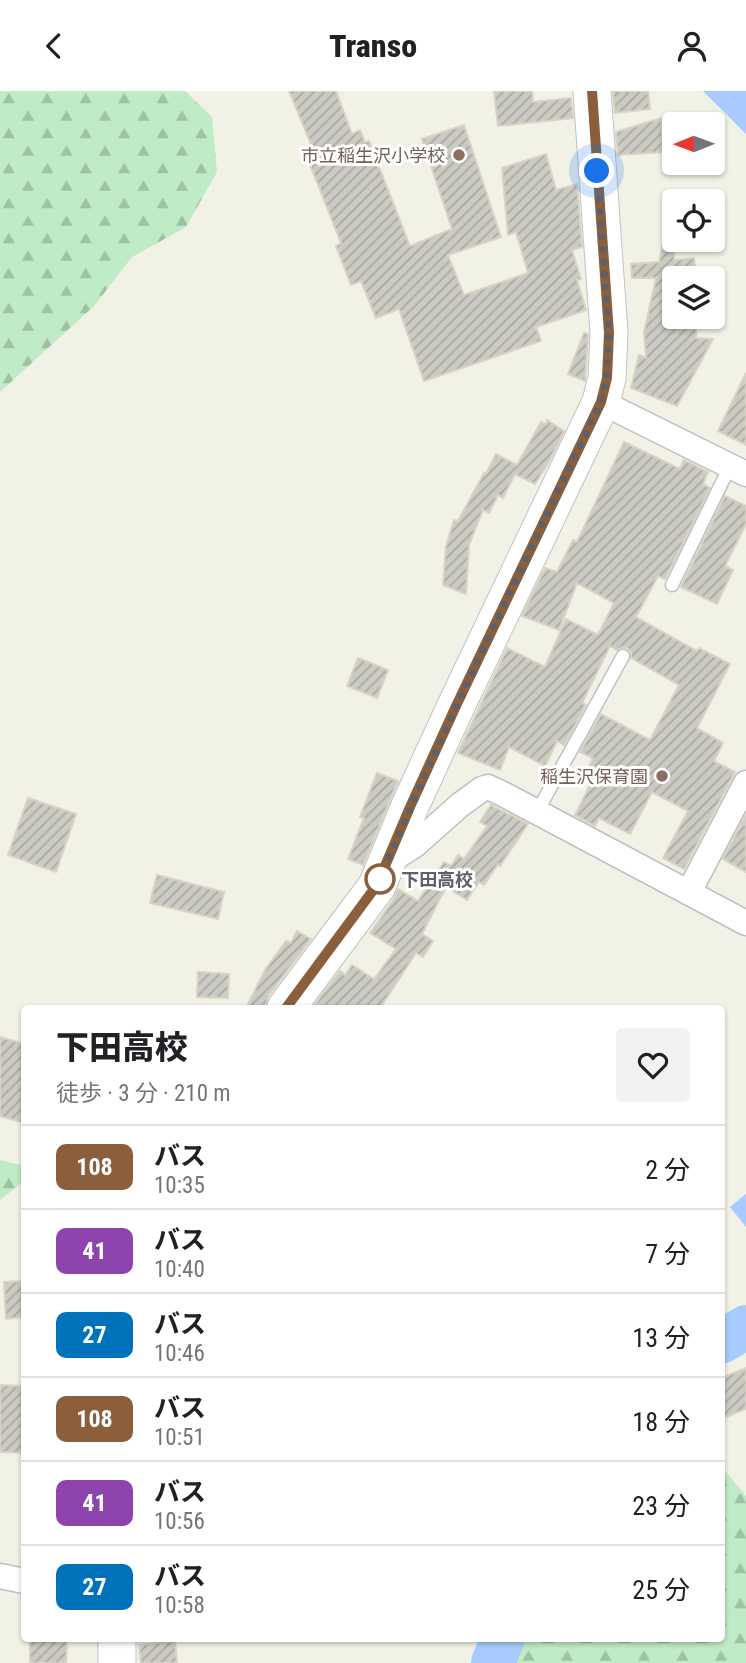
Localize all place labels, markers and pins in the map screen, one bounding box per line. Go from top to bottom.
place label: 市立稲生沢小学校 [301,145,445,166]
marker: 市立稲生沢小学校 [451,147,467,163]
place label: 稲生沢保育園 [540,766,648,787]
marker: 稲生沢保育園 [654,768,670,784]
marker: 下田高校 [365,864,395,894]
place label: 下田高校 [401,869,473,890]

